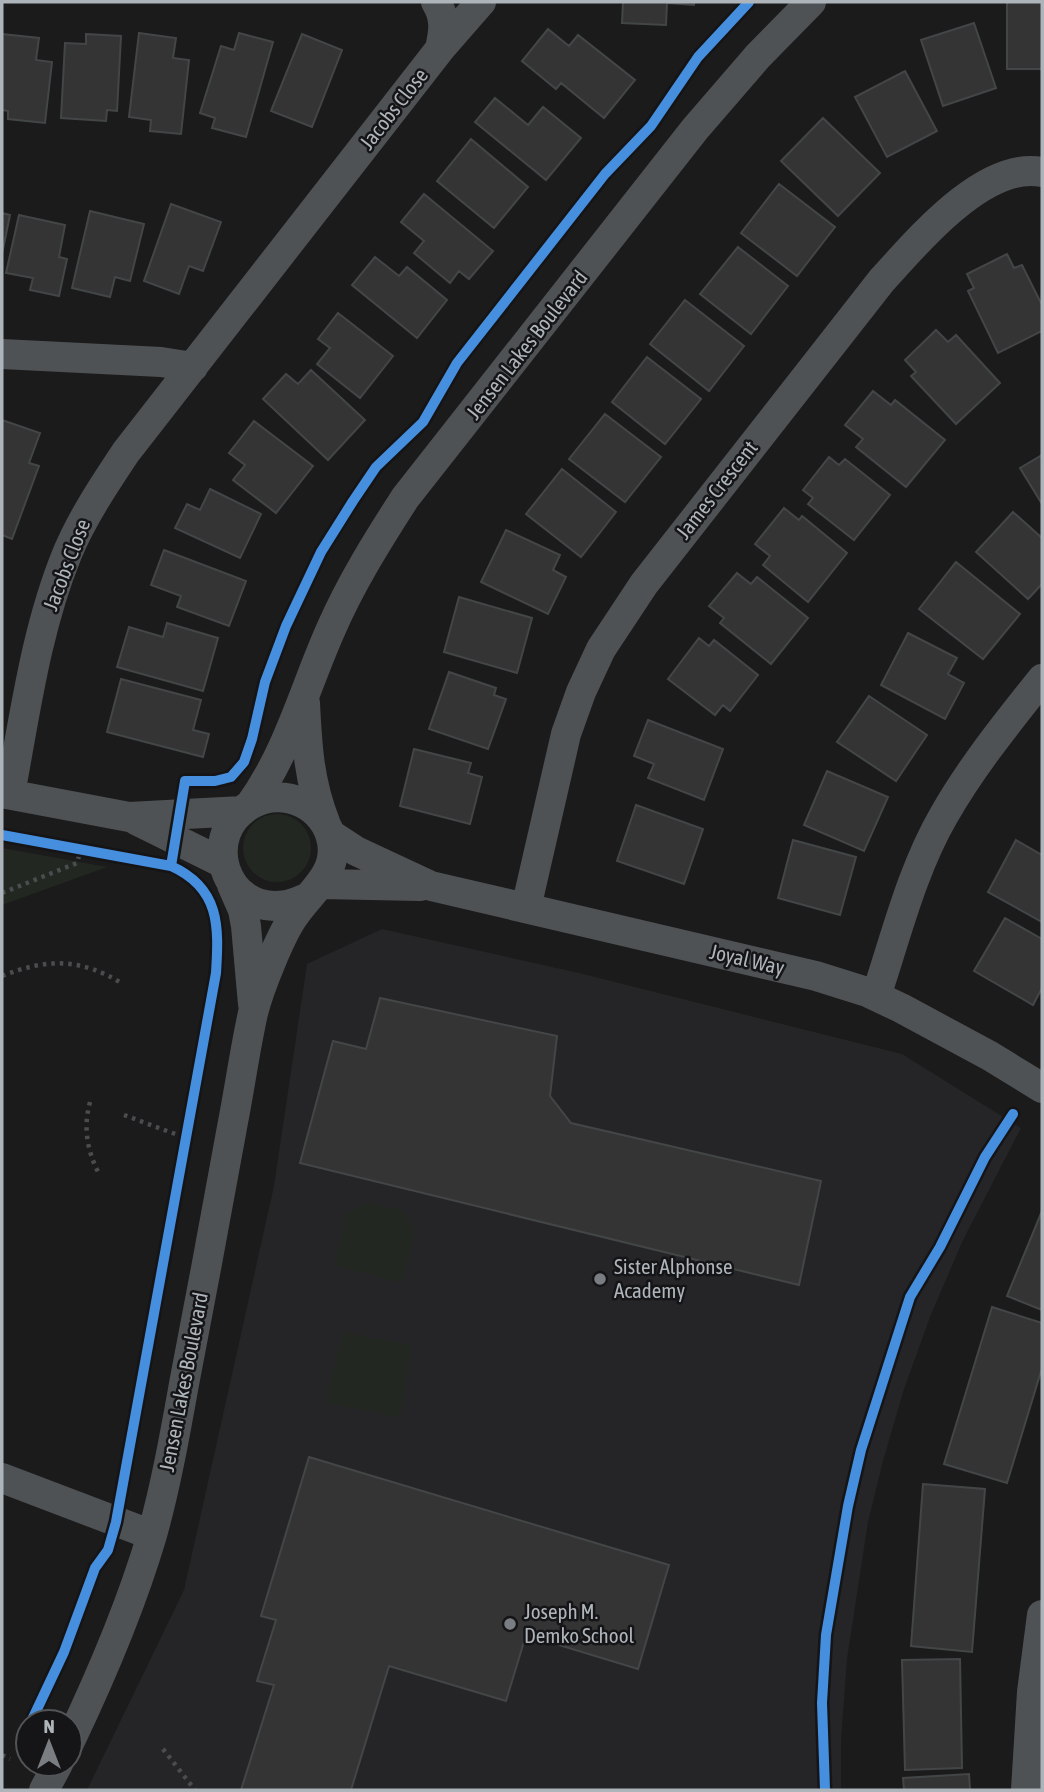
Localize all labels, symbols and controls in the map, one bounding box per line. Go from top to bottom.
street label: Jacobs Close [354,63,432,154]
street label: Jensen Lakes Boulevard [461,265,592,423]
street label: James Crescent [671,436,762,543]
street label: Jacobs Close [38,516,94,614]
street label: Joyal Way [707,939,787,979]
place label: Sister Alphonse Academy [614,1254,733,1302]
marker: Sister Alphonse Academy [592,1271,608,1287]
street label: Jensen Lakes Boulevard [154,1290,212,1473]
place label: Joseph M. Demko School [524,1599,634,1647]
marker: Joseph M. Demko School [502,1616,518,1632]
north arrow [14,1708,84,1778]
text: N [43,1715,55,1737]

